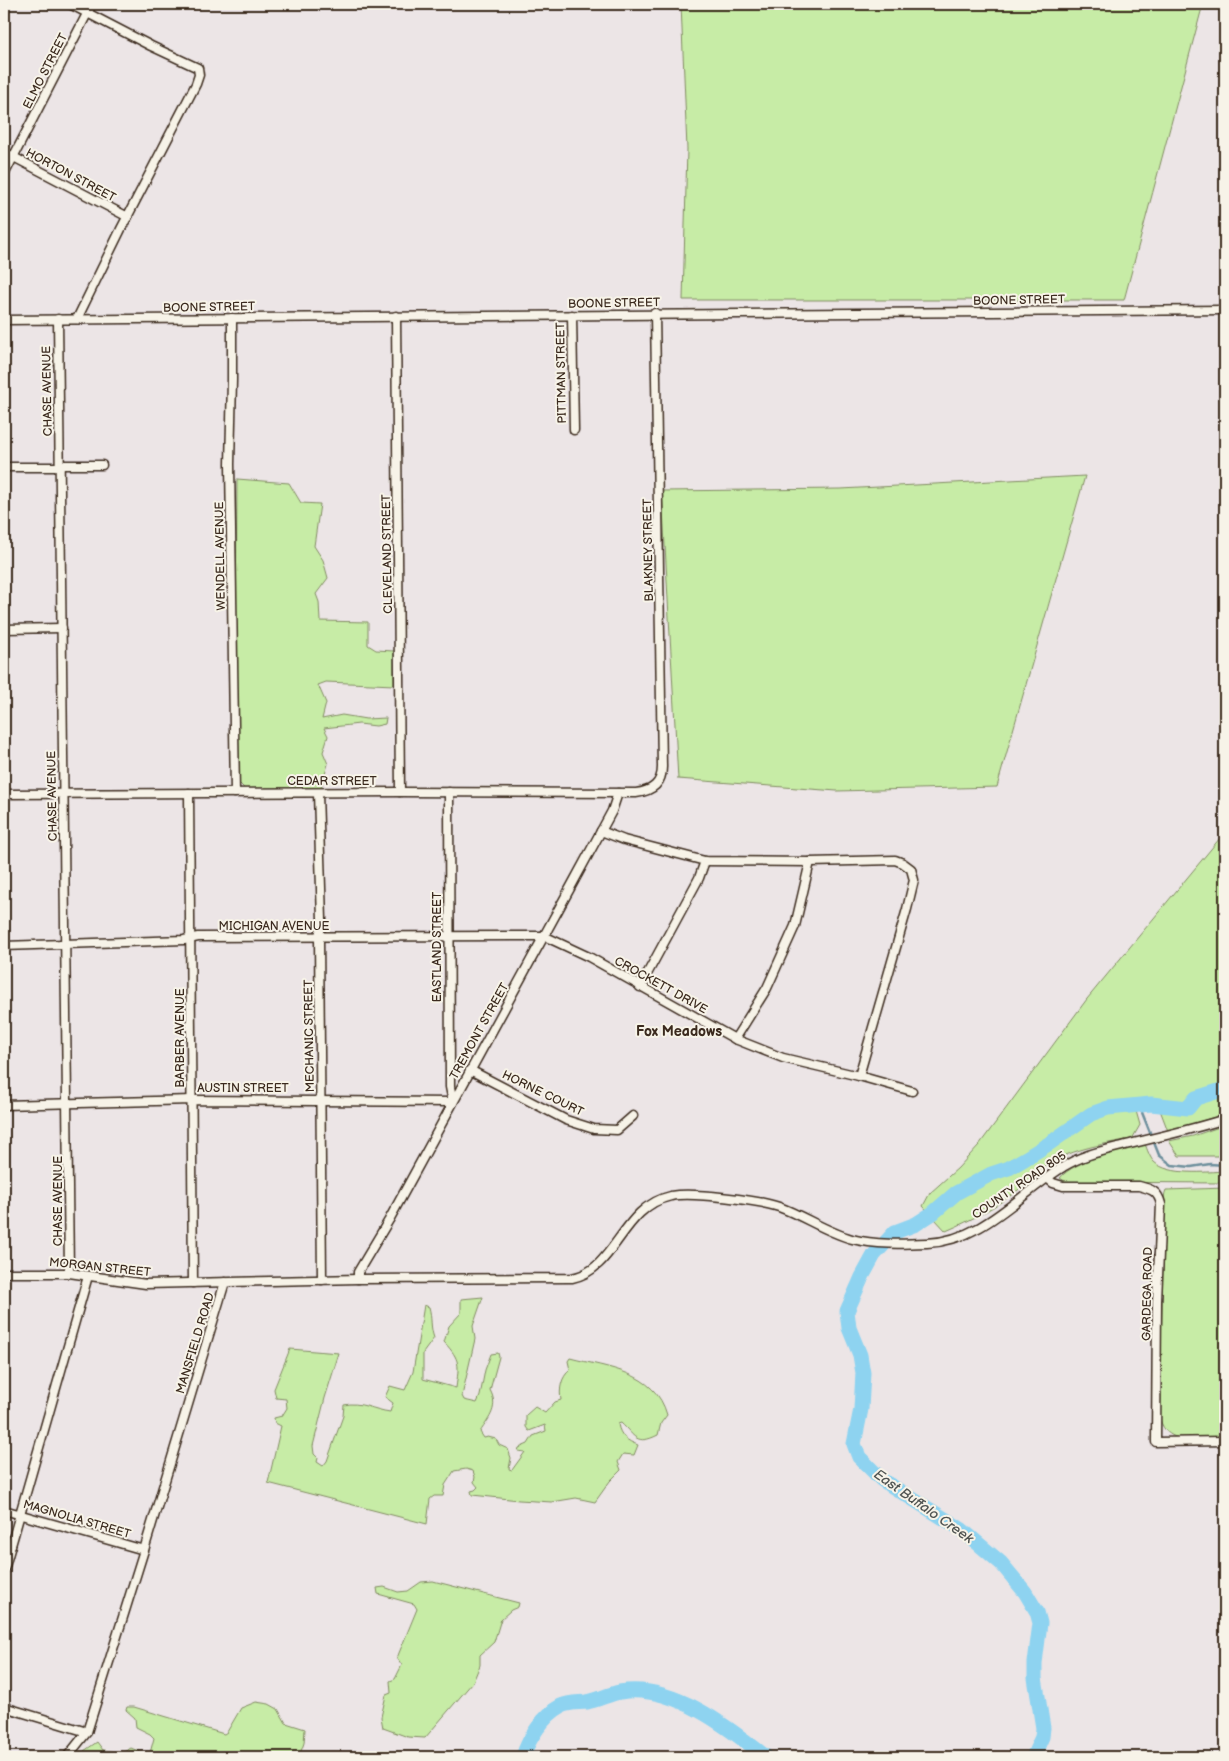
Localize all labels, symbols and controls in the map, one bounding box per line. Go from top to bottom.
street label: ELMO STREET [20,30,71,112]
street label: HORTON STREET [23,145,119,206]
street label: BOONE STREET [973,292,1066,309]
street label: BOONE STREET [568,295,661,312]
street label: BOONE STREET [163,299,256,316]
street label: PITTMAN STREET [553,321,570,424]
street label: CHASE AVENUE [39,346,56,436]
street label: CLEVELAND STREET [379,493,396,614]
street label: BLAKNEY STREET [640,498,657,602]
street label: WENDELL AVENUE [212,501,229,611]
street label: CHASE AVENUE [44,751,61,841]
street label: CEDAR STREET [287,774,378,789]
street label: EASTLAND STREET [430,891,445,1002]
street label: MICHIGAN AVENUE [219,919,330,934]
street label: CROCKETT DRIVE [612,954,710,1017]
street label: MECHANIC STREET [301,979,318,1093]
street label: TREMONT STREET [447,980,513,1082]
street label: BARBER AVENUE [173,988,188,1088]
district label: Fox Meadows [636,1023,722,1040]
street label: HORNE COURT [500,1067,587,1120]
street label: AUSTIN STREET [197,1081,290,1096]
street label: COUNTY ROAD 805 [969,1148,1069,1223]
street label: CHASE AVENUE [51,1156,66,1246]
street label: GARDEGA ROAD [1139,1247,1156,1341]
street label: MORGAN STREET [48,1255,152,1280]
street label: MANSFIELD ROAD [173,1290,218,1396]
water label: East Buffalo Creek [871,1466,978,1548]
street label: MAGNOLIA STREET [21,1497,133,1542]

